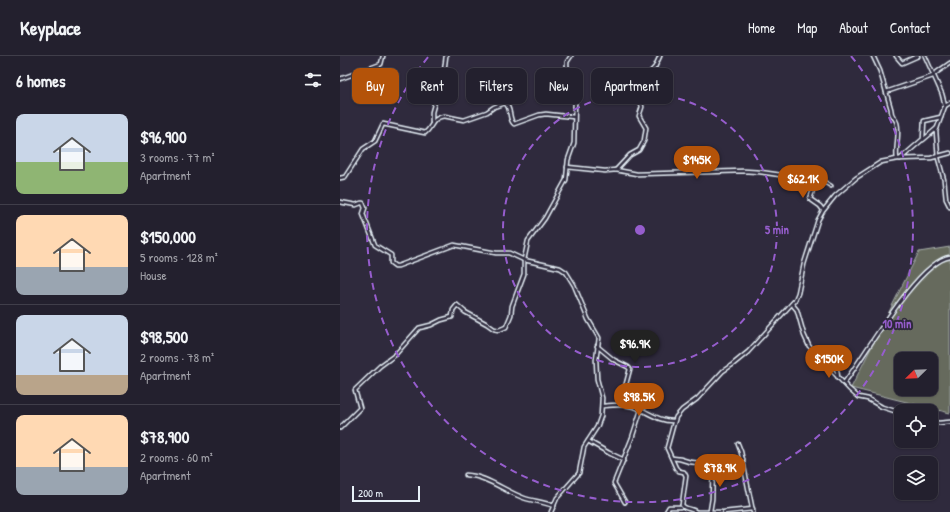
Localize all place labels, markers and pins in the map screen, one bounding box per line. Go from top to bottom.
pin: $145K [669,146,725,180]
pin: $62.1K [770,165,836,199]
centre of rings [633,223,647,237]
pin: $96.9K [602,330,668,364]
pin: $150K [801,345,857,379]
pin: $98.5K [606,383,672,417]
pin: $78.9K [687,454,753,488]

